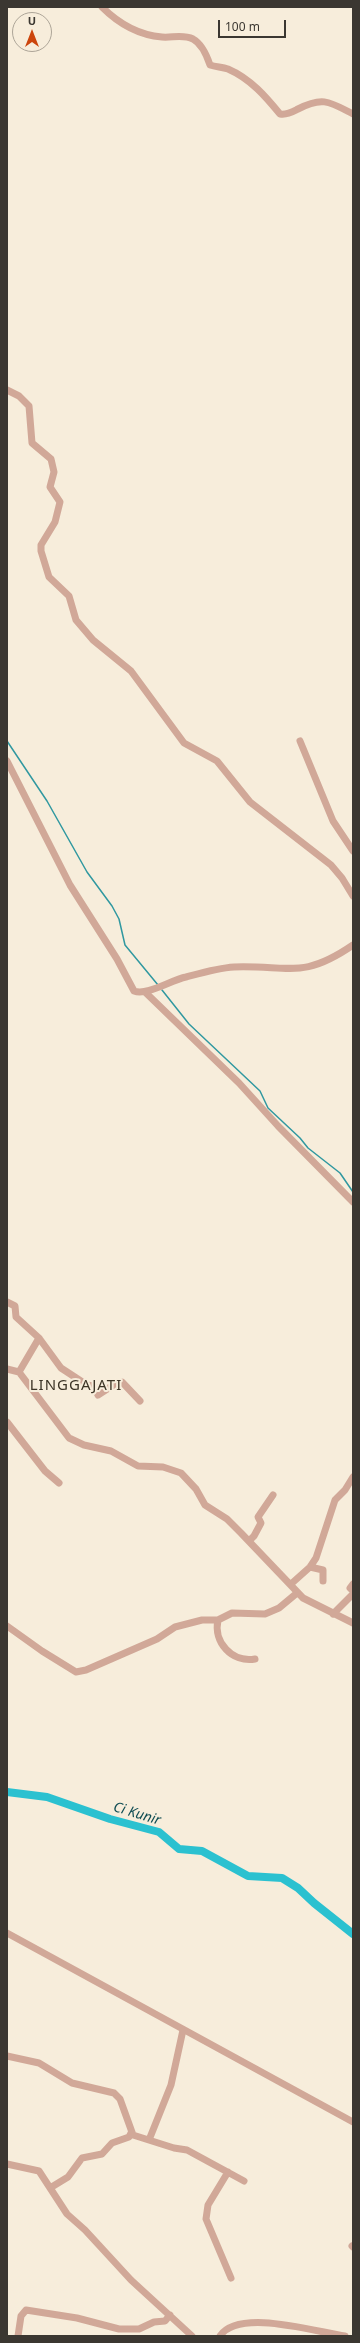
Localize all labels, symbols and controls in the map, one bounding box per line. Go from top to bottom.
north arrow [12,12,52,52]
scale bar [220,12,288,38]
text: U [28,13,36,28]
text: 100 m [225,18,260,35]
district label: LINGGAJATI [30,1377,122,1395]
water label: Ci Kunir [111,1799,163,1829]

